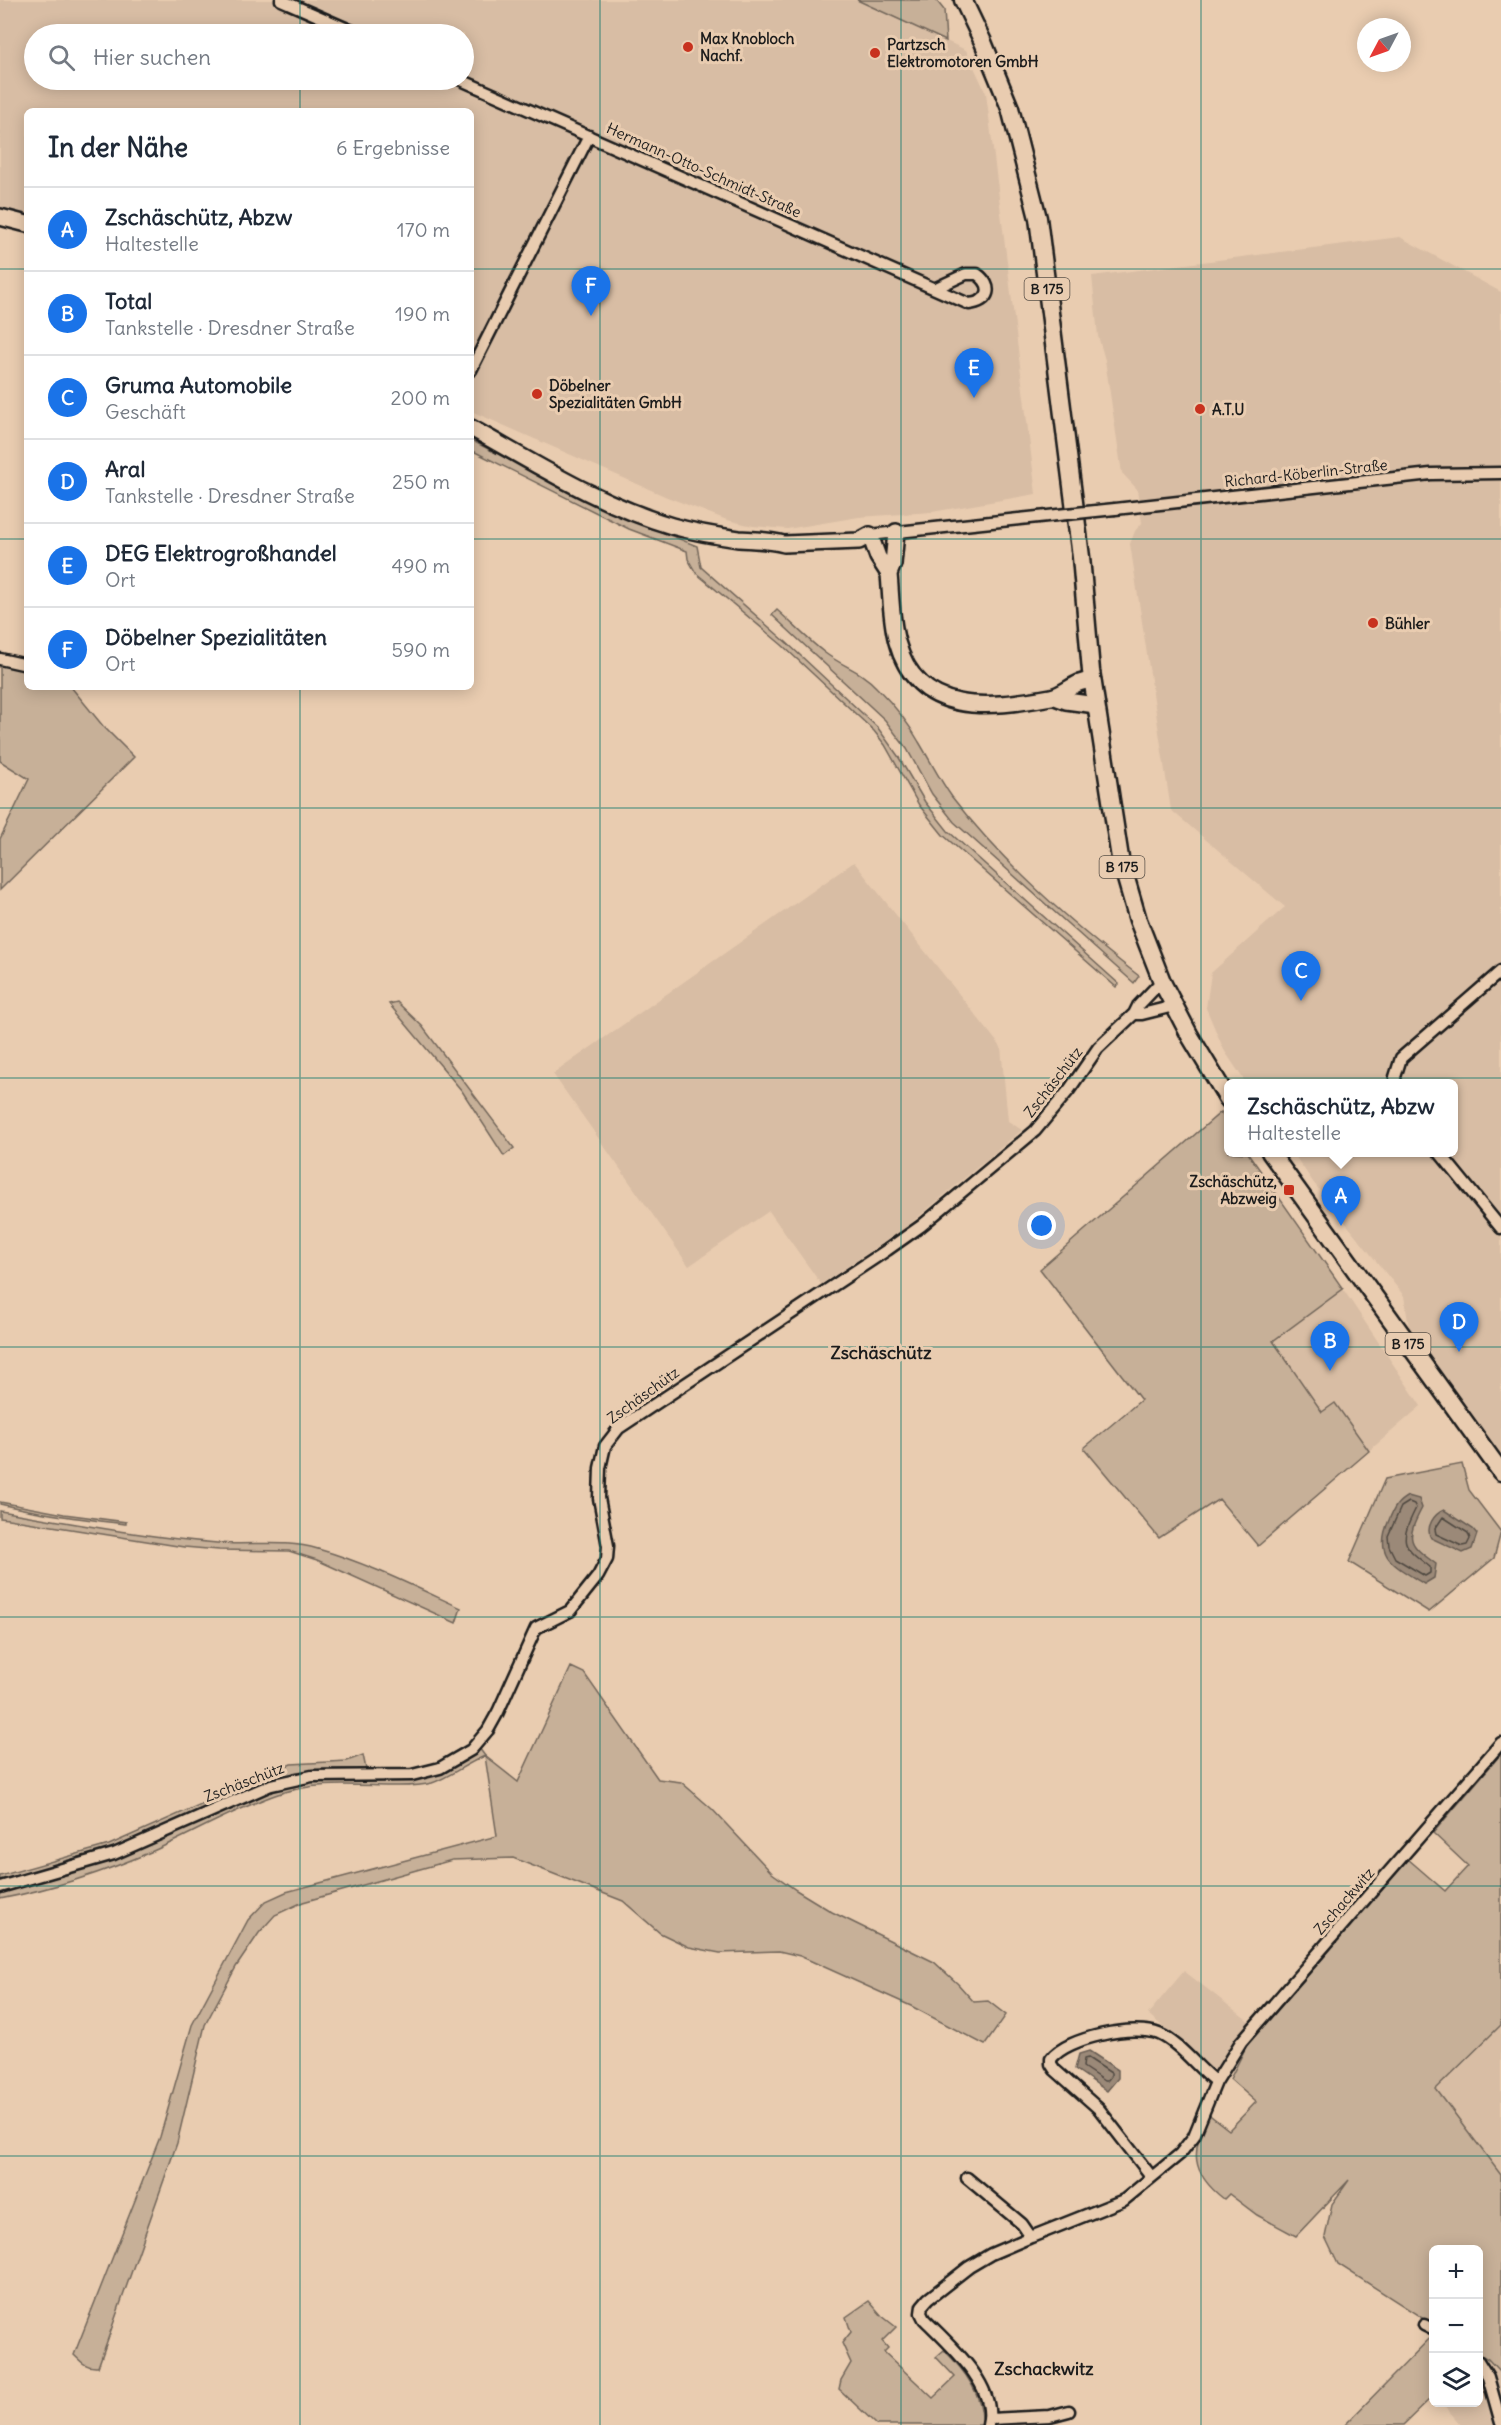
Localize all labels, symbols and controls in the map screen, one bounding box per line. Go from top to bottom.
north arrow [1357,18,1411,72]
search box [24,24,474,90]
place label: Max Knobloch Nachf. [700,29,795,65]
place label: Partzsch Elektromotoren GmbH [887,35,1039,71]
marker: Max Knobloch Nachf. [681,40,695,54]
icon: search [45,41,78,74]
text: Hier suchen [93,43,211,71]
marker: Partzsch Elektromotoren GmbH [868,46,882,60]
street label: Hermann-Otto-Schmidt-Straße [604,118,804,222]
text: In der Nähe [48,131,188,164]
text: 6 Ergebnisse [336,135,450,160]
text: Zschäschütz, Abzw [105,203,292,231]
text: A [61,217,74,242]
text: 170 m [397,217,450,242]
text: Haltestelle [105,231,199,256]
pin: F [572,266,610,316]
road number: B 175 [1024,278,1070,300]
text: Total [105,287,152,315]
text: B [61,301,74,326]
text: 190 m [395,301,450,326]
text: Tankstelle · Dresdner Straße [105,315,355,340]
pin: E [954,348,994,398]
text: Gruma Automobile [105,371,292,399]
place label: Döbelner Spezialitäten GmbH [549,376,682,413]
text: C [61,385,74,410]
text: 200 m [390,385,450,410]
marker: Döbelner Spezialitäten GmbH [530,387,544,401]
text: Geschäft [105,399,186,424]
place label: A.T.U [1212,400,1244,419]
marker: A.T.U [1193,402,1207,416]
text: Aral [105,455,145,483]
street label: Richard-Köberlin-Straße [1223,455,1389,491]
text: D [60,469,75,494]
text: 250 m [392,469,450,494]
text: Tankstelle · Dresdner Straße [105,483,355,508]
text: DEG Elektrogroßhandel [105,539,337,567]
text: E [62,553,73,578]
text: 490 m [391,553,450,578]
text: Ort [105,567,135,592]
place label: Bühler [1385,614,1431,633]
marker: Bühler [1366,616,1380,630]
text: Döbelner Spezialitäten [105,623,327,651]
text: F [62,637,73,662]
text: 590 m [392,637,450,662]
text: Ort [105,651,135,676]
road number: B 175 [1100,856,1144,878]
pin: C [1282,952,1320,1001]
street label: Zschäschütz [1020,1043,1086,1121]
popup [1224,1079,1458,1157]
text: Zschäschütz, Abzw [1247,1092,1435,1120]
text: Haltestelle [1247,1120,1341,1145]
place label: Zschäschütz, Abzweig [1190,1172,1277,1209]
pin: A [1322,1176,1360,1226]
marker: Zschäschütz, Abzweig [1282,1183,1296,1197]
your location [1027,1211,1056,1240]
pin: D [1440,1302,1478,1352]
pin: B [1310,1322,1350,1371]
road number: B 175 [1386,1333,1430,1355]
district label: Zschäschütz [830,1341,932,1364]
street label: Zschäschütz [603,1363,683,1427]
street label: Zschäschütz [201,1758,287,1806]
street label: Zschackwitz [1310,1864,1378,1938]
map controls [1429,2245,1483,2407]
button: + [1429,2245,1483,2299]
button: − [1429,2299,1483,2353]
button: layers [1429,2353,1483,2407]
district label: Zschackwitz [994,2357,1094,2380]

